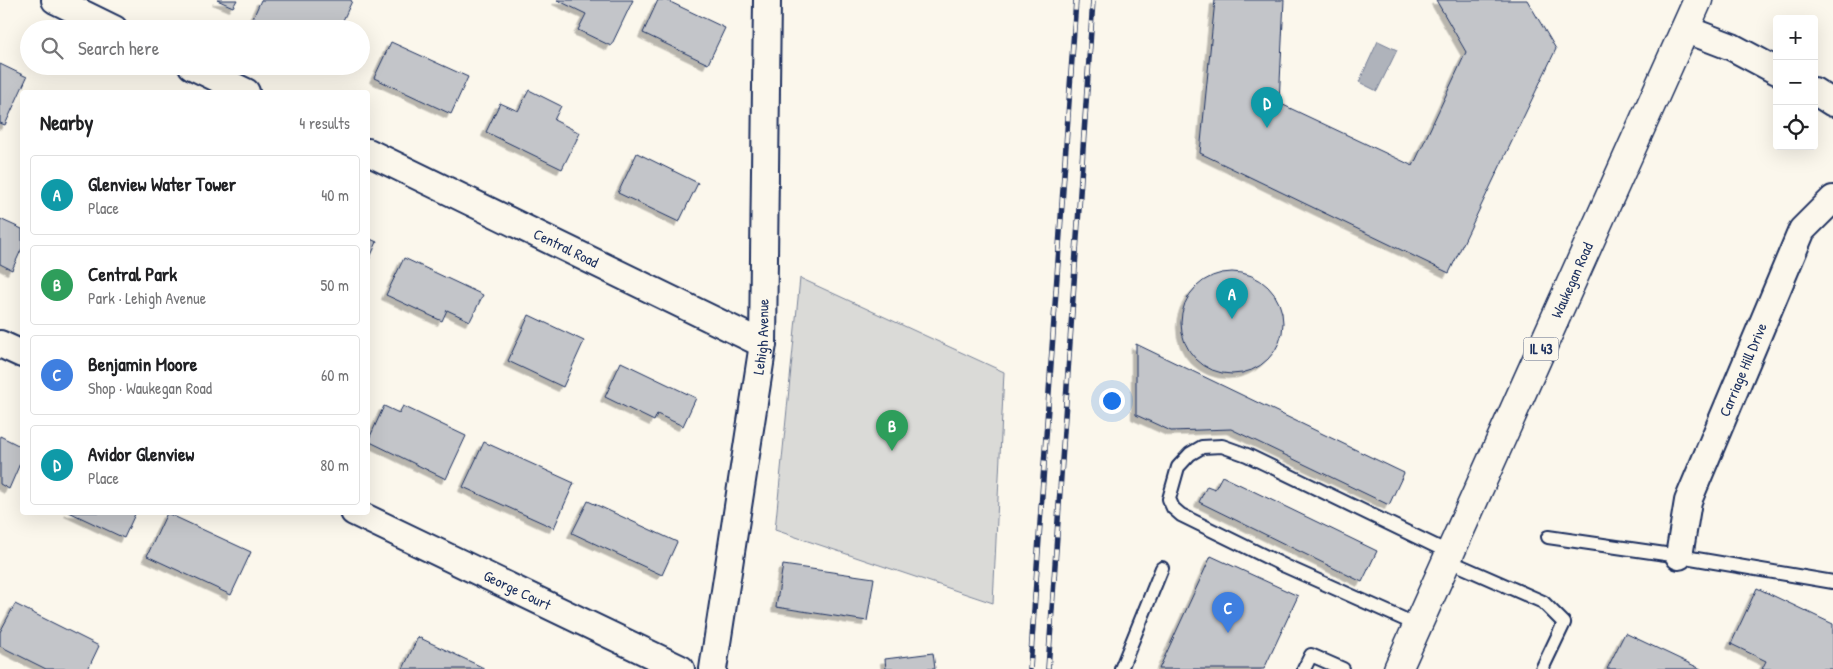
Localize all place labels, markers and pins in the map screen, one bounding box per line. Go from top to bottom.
pin: D [1251,87,1283,128]
pin: A [1216,278,1248,319]
pin: B [876,410,908,451]
pin: C [1212,592,1244,633]

